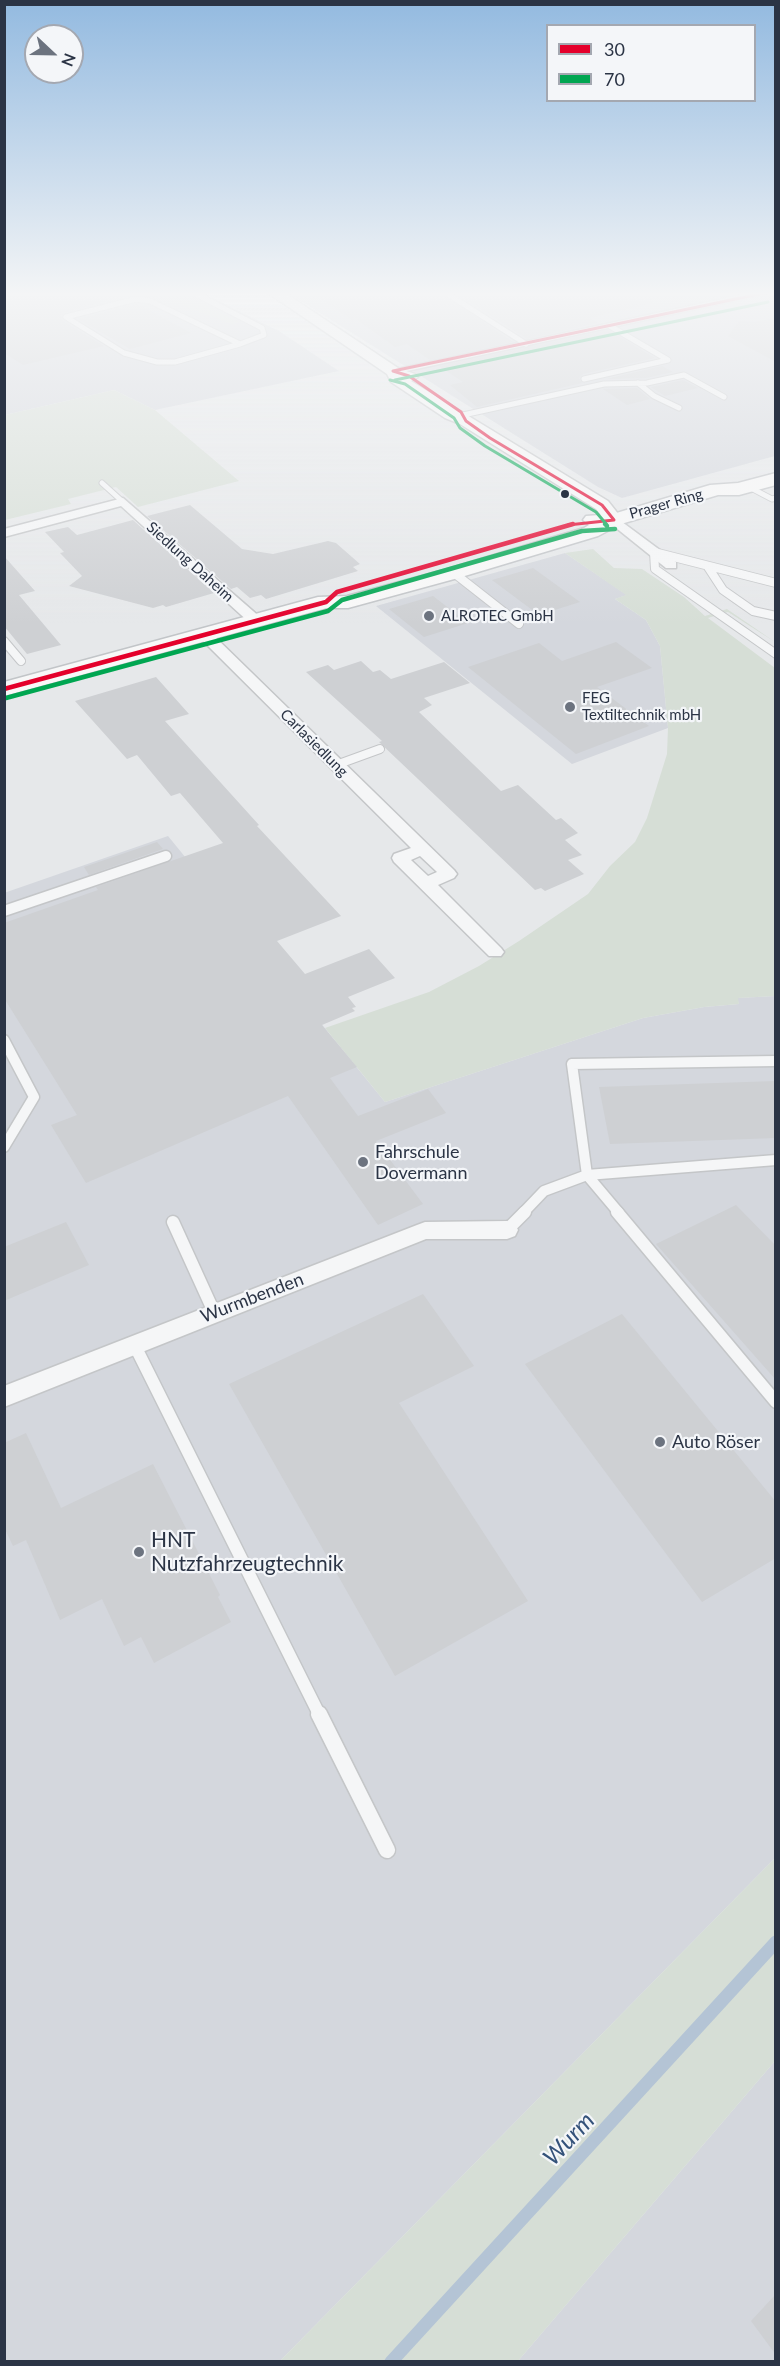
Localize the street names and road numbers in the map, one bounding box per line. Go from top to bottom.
street label: Prager Ring [627,485,705,523]
street label: Siedlung Daheim [143,518,237,606]
street label: Carlasiedlung [276,705,352,781]
street label: Wurmbenden [197,1268,307,1328]

